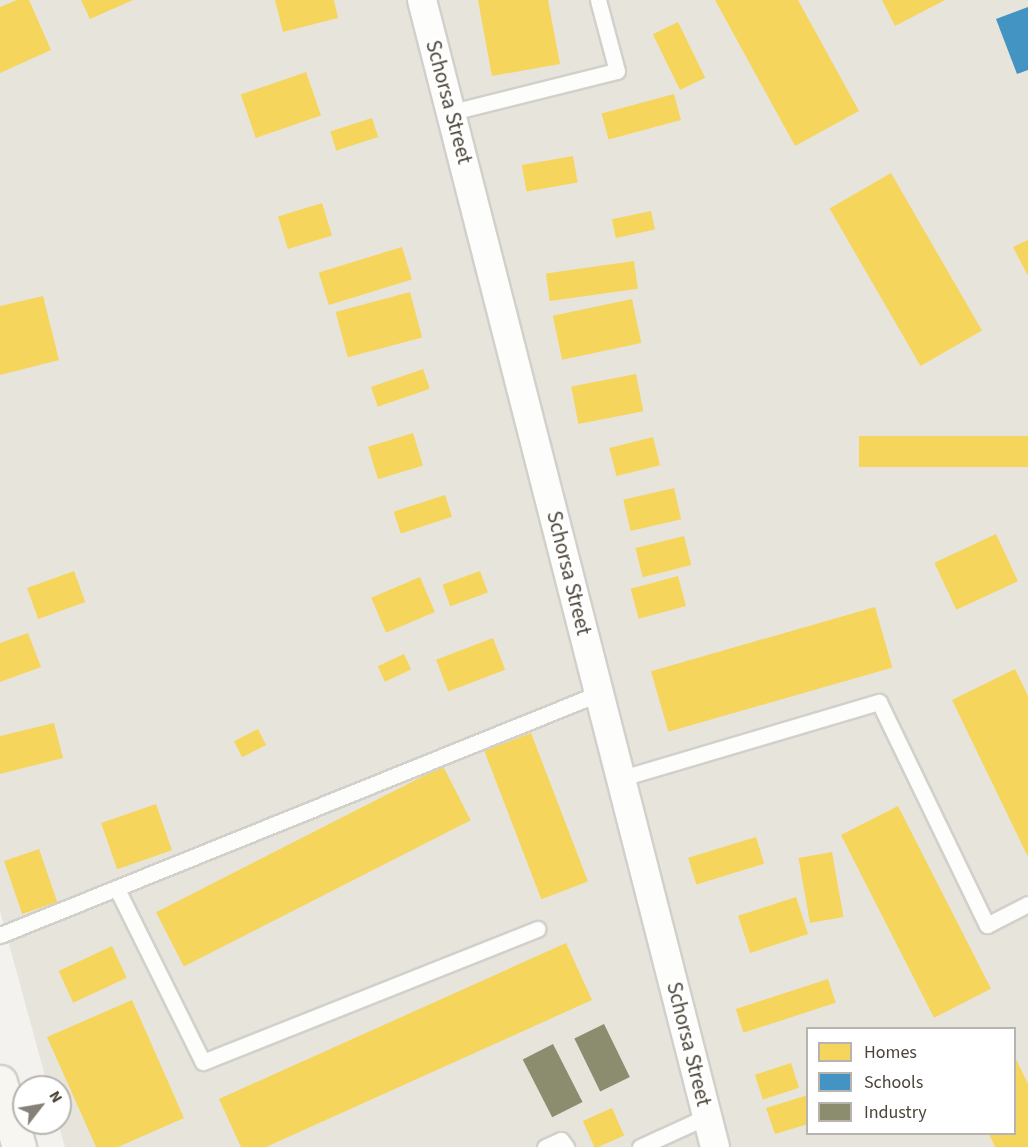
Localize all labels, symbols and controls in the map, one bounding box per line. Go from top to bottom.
street label: Schorsa Street [420,37,478,167]
street label: Schorsa Street [541,508,597,638]
street label: Schorsa Street [661,979,717,1109]
legend [806,1027,1016,1135]
text: Homes [864,1040,917,1065]
text: Schools [864,1070,923,1095]
north arrow [12,1075,72,1135]
text: N [44,1087,68,1107]
text: Industry [864,1100,927,1125]

